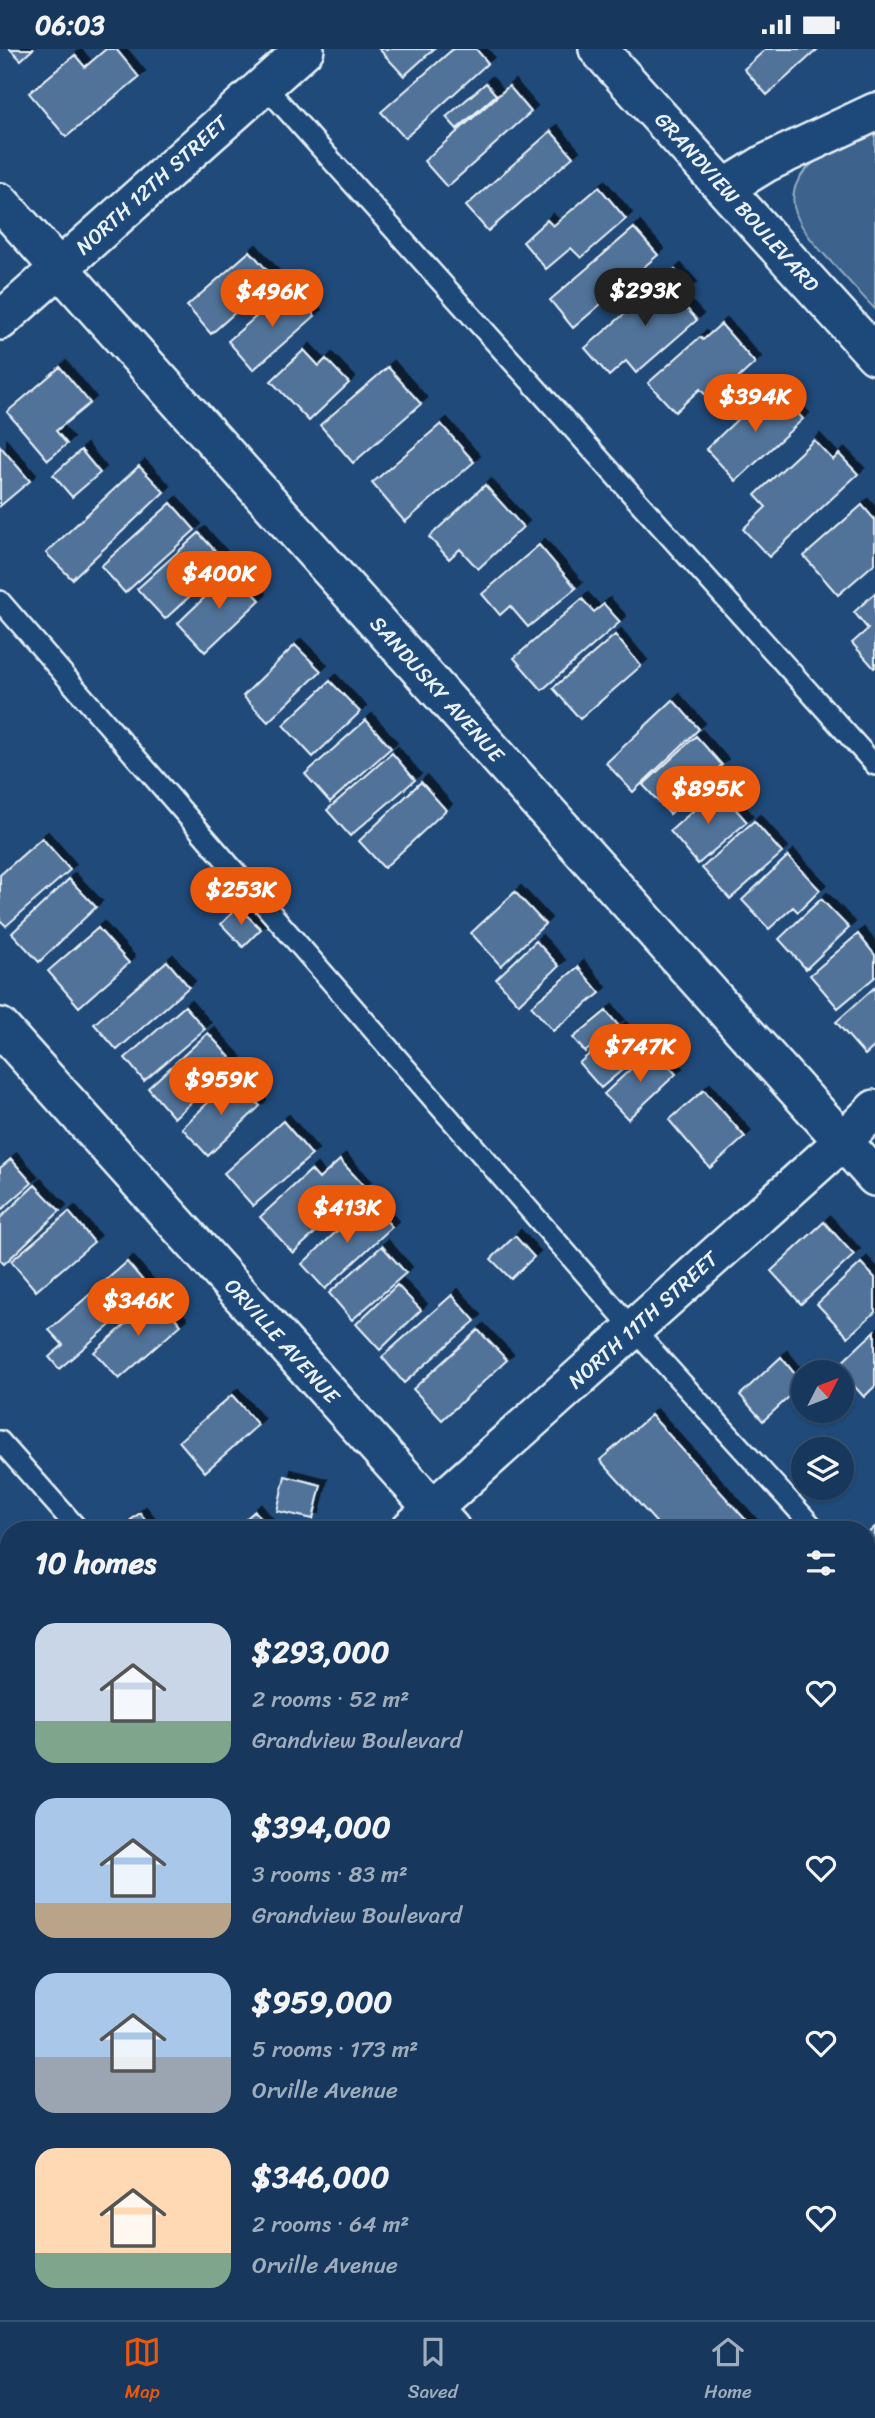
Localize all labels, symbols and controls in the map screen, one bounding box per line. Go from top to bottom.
text: 06:03 [35,2,105,48]
street label: GRANDVIEW BOULEVARD [645,103,829,302]
street label: NORTH 12TH STREET [66,104,239,265]
pin: $293K [596,268,694,328]
pin: $496K [223,269,321,329]
text: $293K [610,270,680,311]
text: $496K [236,271,308,312]
pin: $394K [706,375,804,434]
text: $394K [720,376,790,417]
pin: $400K [170,552,268,611]
text: $400K [183,553,255,594]
street label: SANDUSKY AVENUE [360,607,515,772]
pin: $895K [659,767,757,826]
text: $895K [672,768,744,809]
pin: $253K [192,867,290,927]
text: $253K [206,869,276,910]
pin: $747K [591,1025,689,1084]
text: $747K [605,1026,675,1067]
pin: $959K [172,1058,270,1117]
text: $959K [185,1059,257,1100]
pin: $413K [298,1185,396,1245]
text: $413K [314,1187,380,1228]
street label: NORTH 11TH STREET [559,1240,728,1399]
street label: ORVILLE AVENUE [215,1269,350,1414]
pin: $346K [89,1279,187,1338]
text: $346K [103,1280,173,1321]
north arrow [791,1360,854,1423]
map controls [791,1360,854,1500]
button: layers [791,1437,854,1500]
text: 10 homes [35,1536,156,1590]
icon: filters [802,1544,840,1582]
text: $293,000 [252,1625,389,1679]
icon: home [91,1651,175,1735]
icon: heart [802,1674,840,1712]
text: 2 rooms · 52 m² [252,1679,409,1720]
text: Grandview Boulevard [252,1720,462,1761]
text: $394,000 [252,1800,391,1854]
icon: home [91,1826,175,1910]
icon: heart [802,1849,840,1887]
text: 3 rooms · 83 m² [252,1854,408,1895]
text: Grandview Boulevard [252,1895,462,1936]
text: $959,000 [252,1975,392,2029]
icon: home [91,2001,175,2085]
icon: heart [802,2024,840,2062]
text: 5 rooms · 173 m² [252,2029,418,2070]
text: Orville Avenue [252,2070,398,2111]
text: $346,000 [252,2150,389,2204]
icon: home [91,2176,175,2260]
icon: heart [802,2199,840,2237]
text: 2 rooms · 64 m² [252,2204,409,2245]
text: Orville Avenue [252,2245,398,2286]
tab: Map [123,2333,161,2408]
tab: Saved [408,2333,458,2408]
tab: Home [704,2333,752,2408]

